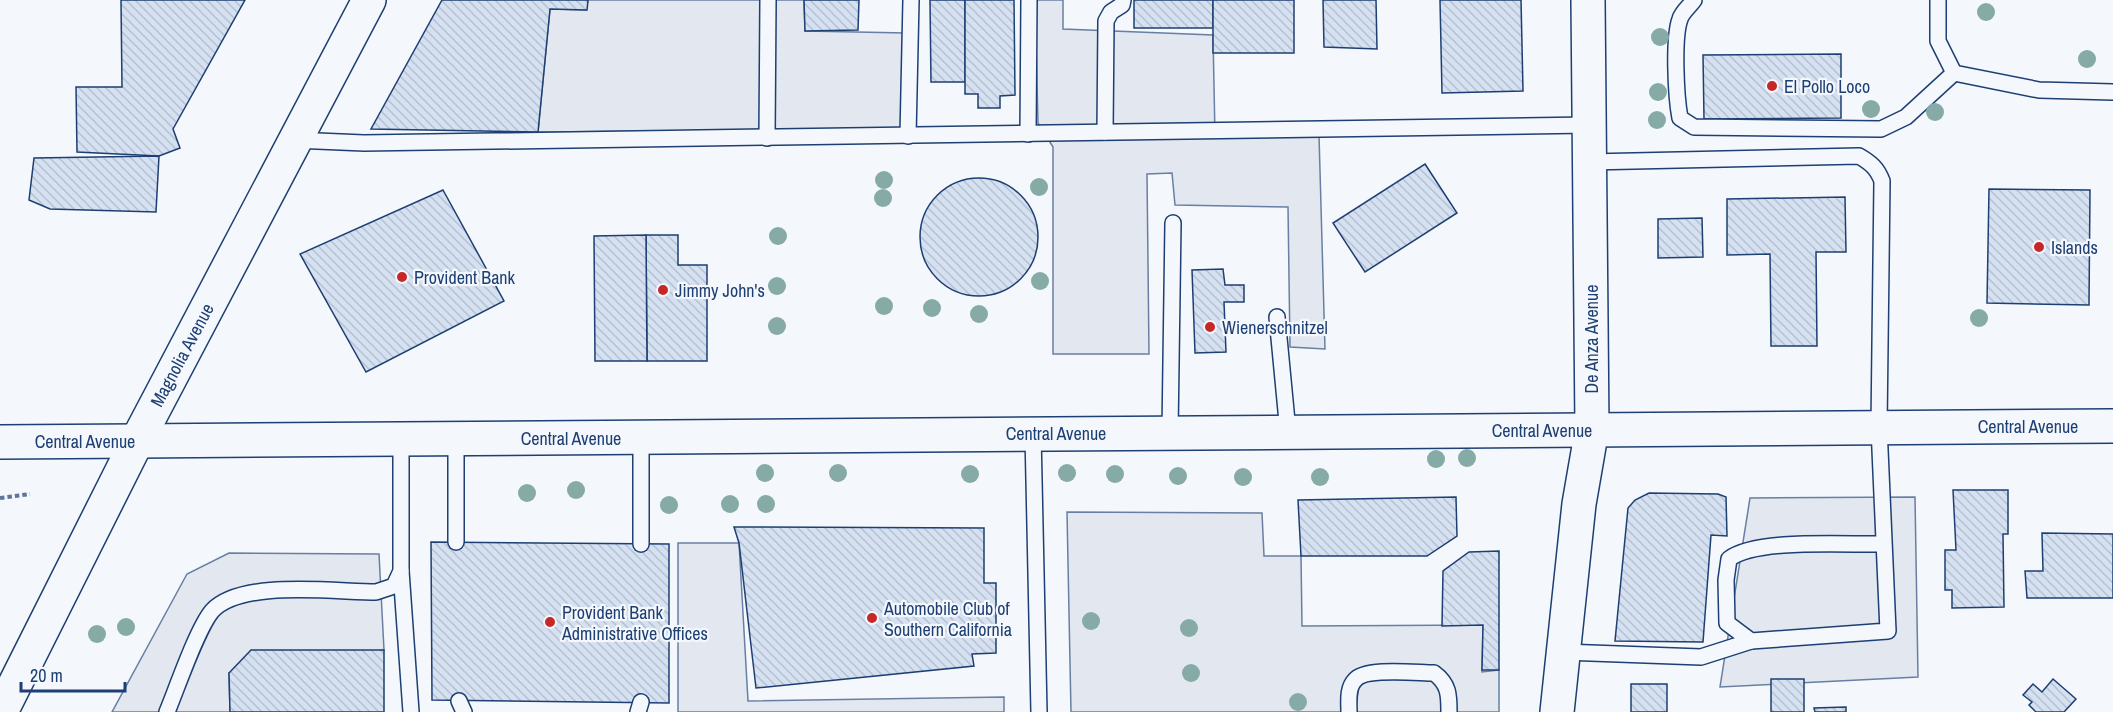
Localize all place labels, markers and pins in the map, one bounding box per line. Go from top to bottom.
place label: El Pollo Loco [1784,74,1870,99]
marker: El Pollo Loco [1765,79,1779,93]
place label: Islands [2051,235,2098,260]
marker: Islands [2032,240,2046,254]
place label: Provident Bank [414,265,516,290]
marker: Provident Bank [395,270,409,284]
place label: Jimmy John's [675,278,765,303]
marker: Jimmy John's [656,283,670,297]
place label: Wienerschnitzel [1222,315,1328,340]
marker: Wienerschnitzel [1203,320,1217,334]
place label: Automobile Club of Southern California [883,596,1012,642]
place label: Provident Bank Administrative Offices [561,600,708,646]
marker: Automobile Club of Southern California [865,611,879,625]
marker: Provident Bank Administrative Offices [543,615,557,629]

